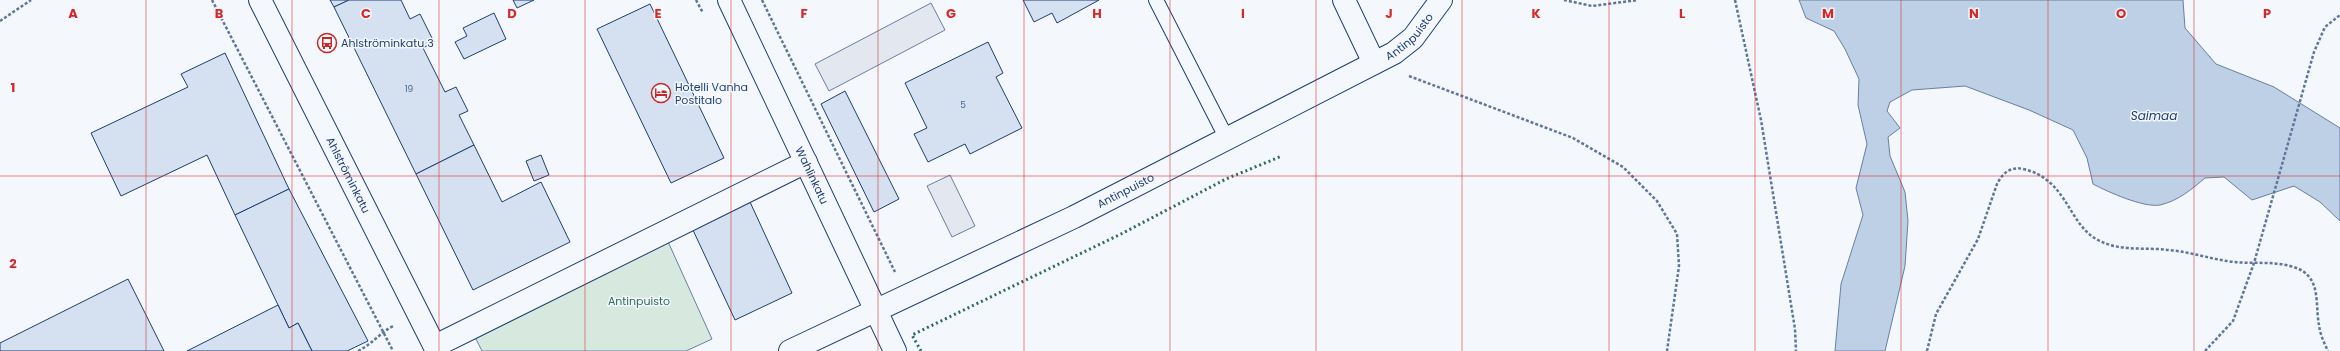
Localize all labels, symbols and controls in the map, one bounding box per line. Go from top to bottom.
text: A [68,4,78,23]
text: B [215,4,224,23]
text: C [361,4,371,23]
text: D [507,4,517,23]
text: E [654,4,662,23]
text: F [800,4,808,23]
text: G [946,4,956,23]
text: H [1092,4,1102,23]
text: I [1241,4,1245,23]
text: J [1385,4,1393,23]
text: K [1531,4,1541,23]
text: L [1679,4,1685,23]
text: M [1822,4,1834,23]
text: N [1969,4,1979,23]
text: O [2116,4,2126,23]
text: P [2263,4,2271,23]
street label: Antinpuisto [1383,10,1437,64]
bus stop icon: Ahlströminkatu 3 [316,32,338,54]
place label: Ahlströminkatu 3 [341,35,434,51]
text: 1 [11,78,15,97]
place label: Hotelli Vanha Postitalo [675,79,748,108]
hotel icon: Hotelli Vanha Postitalo [650,82,672,104]
house number: 19 [405,83,414,95]
house number: 5 [960,99,966,111]
water label: Saimaa [2131,107,2177,124]
street label: Ahlströminkatu [322,134,374,216]
street label: Wahlinkatu [791,144,832,207]
street label: Antinpuisto [1094,169,1157,212]
text: 2 [9,254,17,273]
park label: Antinpuisto [608,293,670,309]

